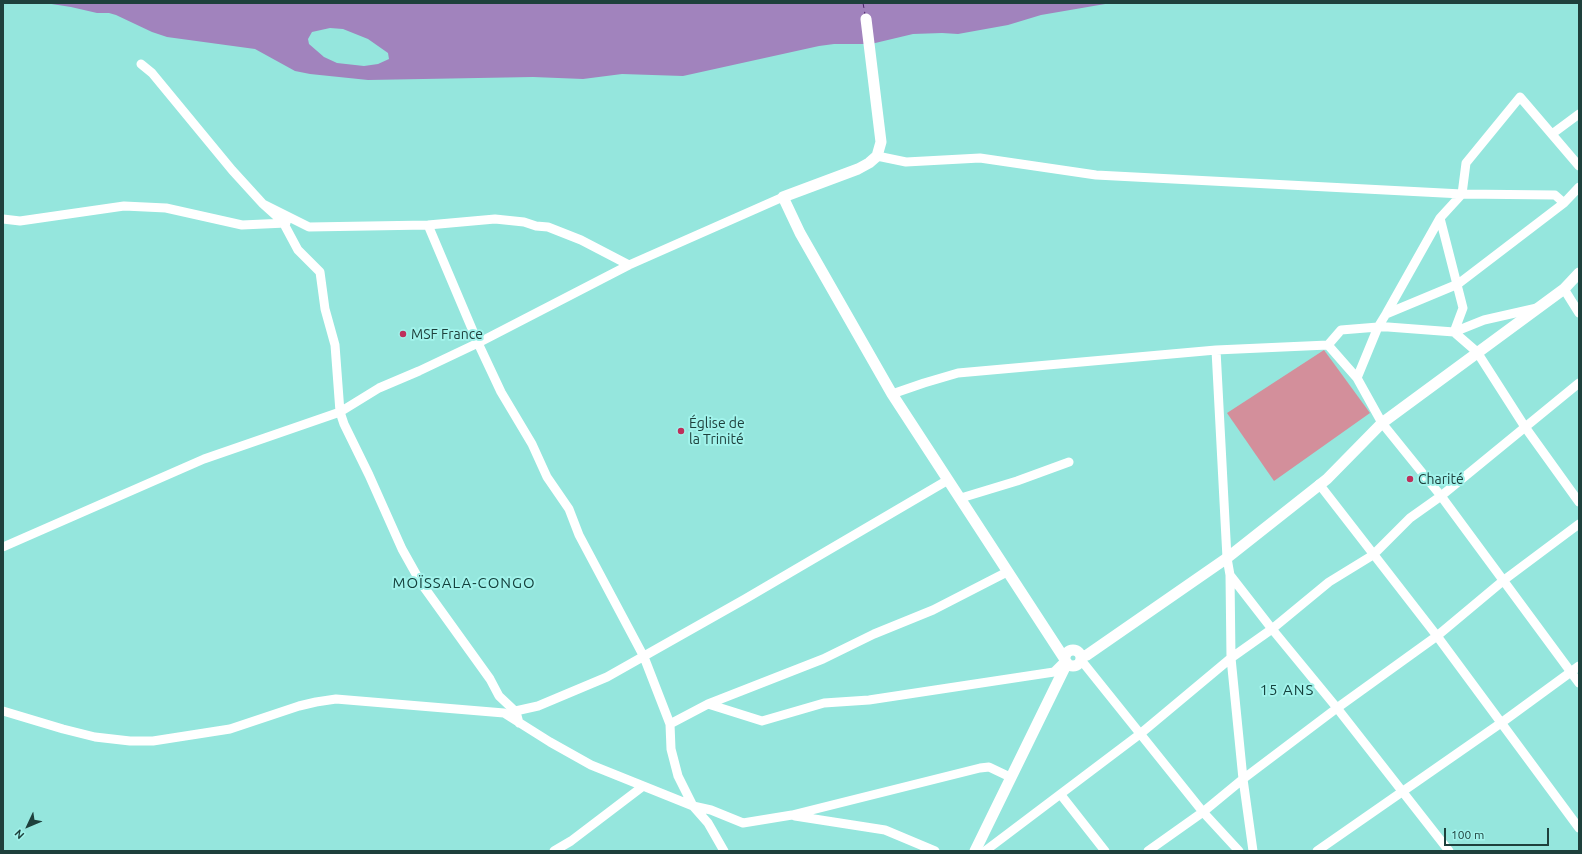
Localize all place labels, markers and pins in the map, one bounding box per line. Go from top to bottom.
place label: MSF France [411,326,483,342]
marker: MSF France [398,329,408,339]
place label: Église de la Trinité [689,415,745,448]
marker: Église de la Trinité [676,426,686,436]
place label: Charité [1418,471,1464,487]
marker: Charité [1405,474,1415,484]

